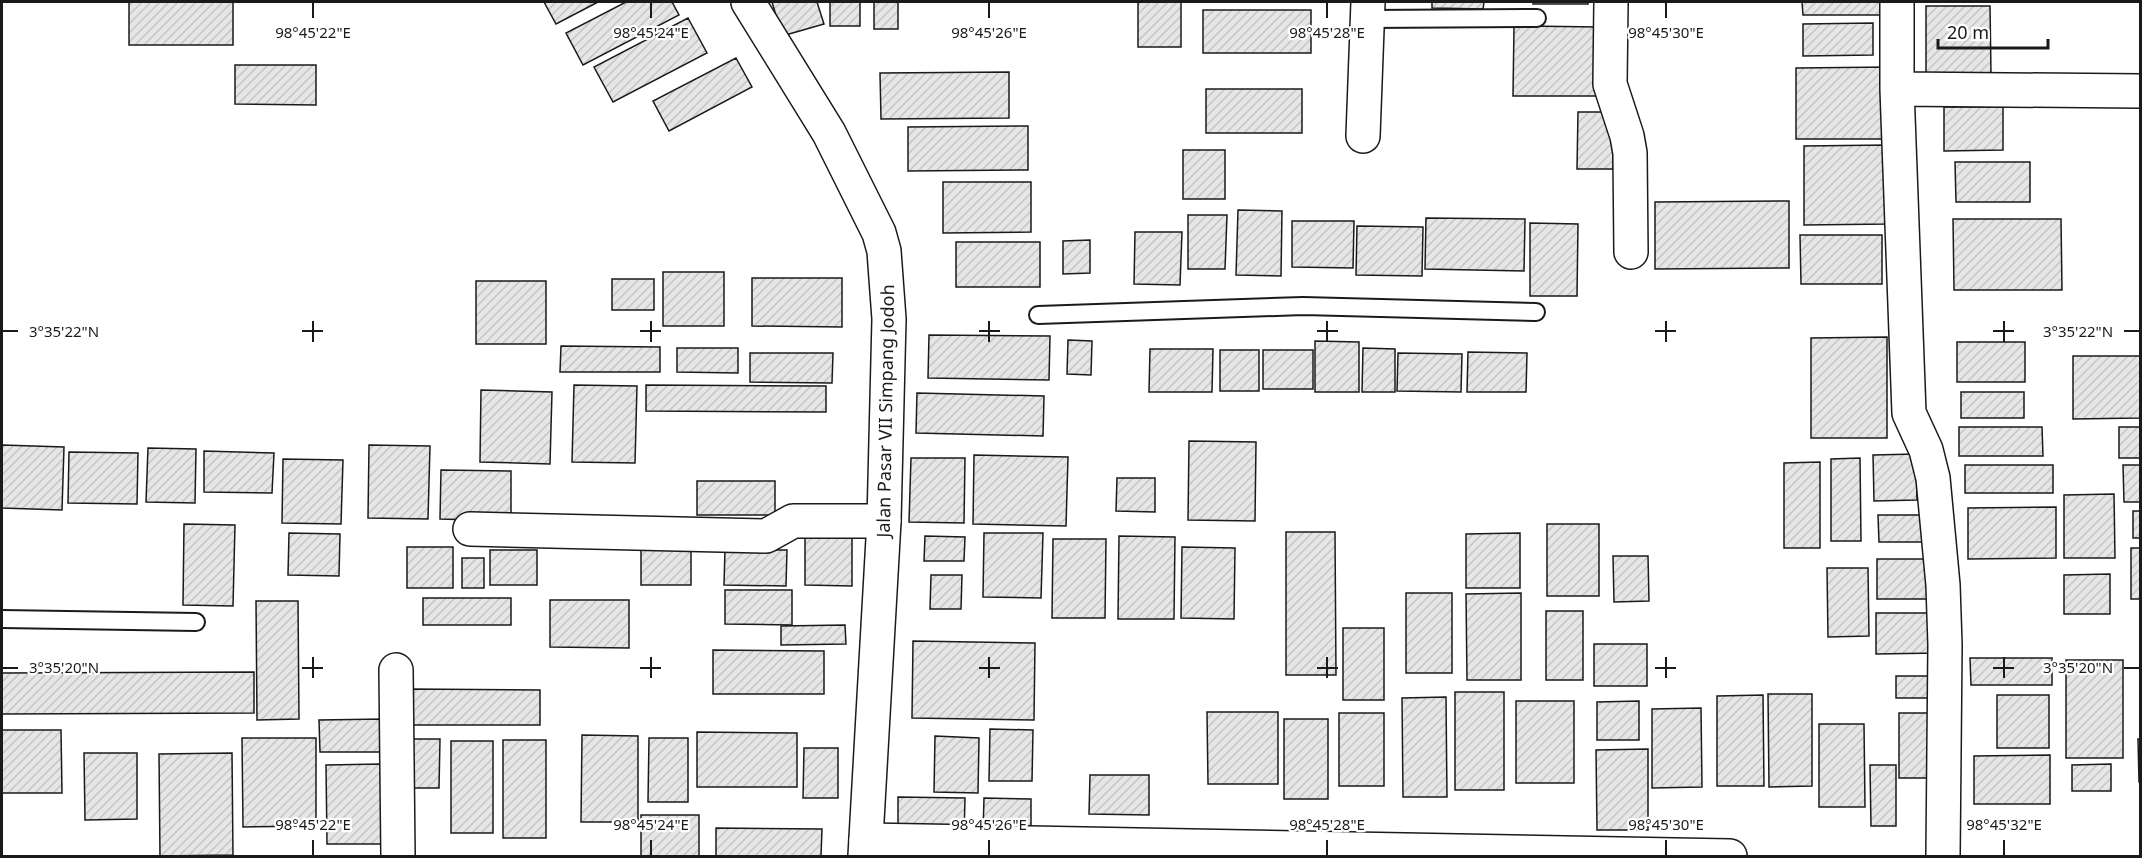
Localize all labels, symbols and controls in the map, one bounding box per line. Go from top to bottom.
scale bar [1938,12,2048,50]
text: 20 m [1947,20,1989,44]
text: 98°45'22"E [275,22,351,42]
text: 98°45'24"E [613,22,689,42]
text: 98°45'26"E [951,22,1027,42]
text: 98°45'28"E [1289,22,1365,42]
text: 98°45'30"E [1628,22,1704,42]
street label: Jalan Pasar VII Simpang Jodoh [871,284,899,540]
text: 3°35'22"N [29,321,99,341]
text: 3°35'22"N [2043,321,2113,341]
text: 3°35'20"N [29,657,99,677]
text: 3°35'20"N [2043,657,2113,677]
text: 98°45'22"E [275,814,351,834]
text: 98°45'24"E [613,814,689,834]
text: 98°45'26"E [951,814,1027,834]
text: 98°45'28"E [1289,814,1365,834]
text: 98°45'30"E [1628,814,1704,834]
text: 98°45'32"E [1966,814,2042,834]

